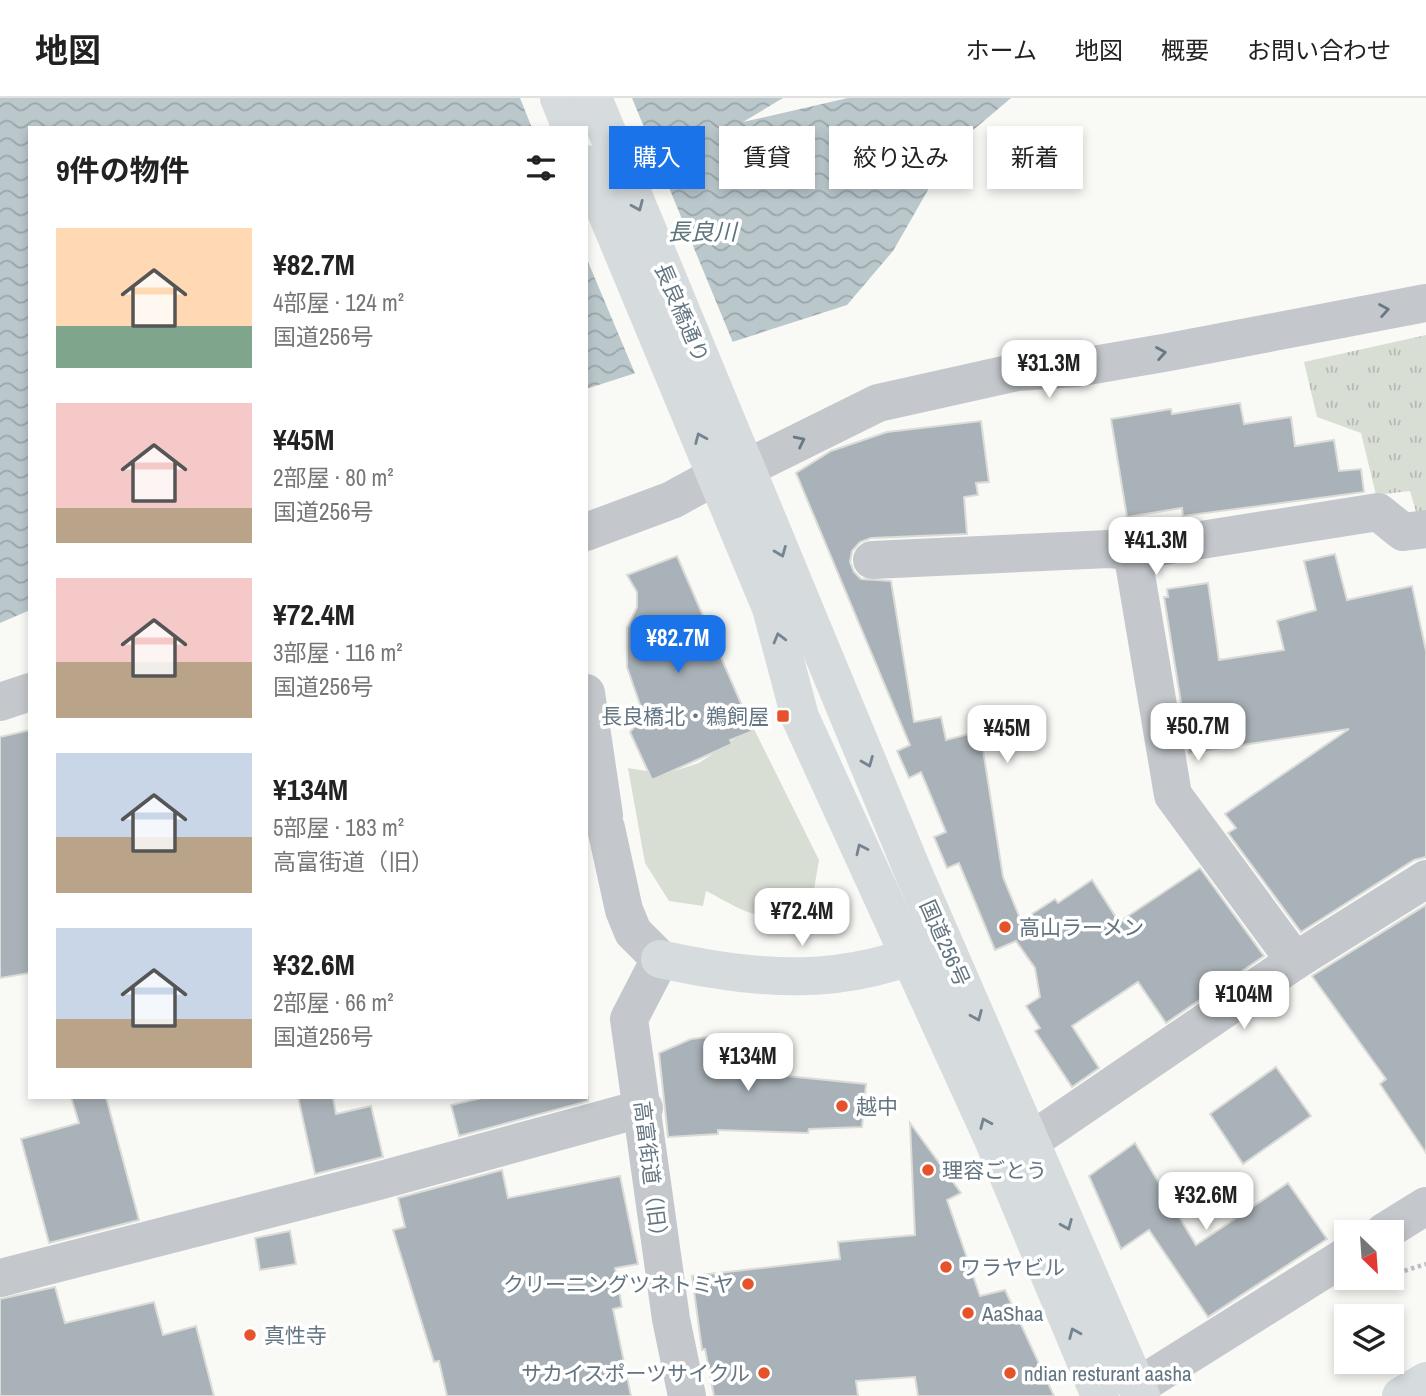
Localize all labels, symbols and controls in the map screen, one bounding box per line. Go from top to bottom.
text: 地図 [35,28,101,72]
text: ホーム [966,34,1037,66]
text: 地図 [1075,34,1123,66]
text: 概要 [1161,34,1209,66]
text: お問い合わせ [1247,34,1391,66]
chip: 購入 [609,126,705,189]
chip: 賃貸 [719,126,815,189]
chip: 絞り込み [829,126,973,189]
chip: 新着 [987,126,1083,189]
icon: filters [522,149,560,187]
text: 9件の物件 [56,150,190,190]
one-way arrow [630,199,644,212]
water label: 長良川 [668,216,740,247]
text: ¥82.7M [273,244,355,284]
icon: home [112,256,196,340]
street label: 長良橋通り [648,259,716,367]
text: 4部屋 · 124 m² [273,287,404,318]
one-way arrow [1378,303,1390,318]
text: 国道256号 [273,321,373,352]
pin: ¥31.3M [992,341,1106,400]
text: ¥31.3M [1018,347,1080,378]
one-way arrow [1155,347,1167,362]
text: ¥45M [273,419,335,459]
icon: home [112,431,196,515]
one-way arrow [694,432,708,445]
one-way arrow [793,436,805,450]
text: 2部屋 · 80 m² [273,462,393,493]
text: 国道256号 [273,496,373,527]
pin: ¥41.3M [1099,518,1213,577]
text: ¥41.3M [1125,524,1187,555]
one-way arrow [773,545,787,557]
text: ¥72.4M [273,594,355,634]
icon: home [112,606,196,690]
pin: ¥82.7M [621,616,735,675]
text: ¥82.7M [647,622,709,653]
one-way arrow [773,632,787,644]
text: 3部屋 · 116 m² [273,637,403,668]
text: 国道256号 [273,671,373,702]
place label: 長良橋北・鵜飼屋 [601,702,769,731]
pin: ¥50.7M [1141,704,1255,763]
pin: ¥45M [966,706,1048,765]
marker: 長良橋北・鵜飼屋 [775,708,791,724]
text: ¥50.7M [1167,710,1229,741]
text: ¥45M [983,712,1031,743]
one-way arrow [859,755,873,767]
text: ¥134M [273,769,348,809]
icon: home [112,781,196,865]
text: 5部屋 · 183 m² [273,812,404,843]
one-way arrow [855,844,869,856]
text: 高富街道（旧） [273,846,434,877]
pin: ¥72.4M [745,888,859,948]
text: ¥72.4M [771,895,833,926]
street label: 国道256号 [913,895,977,991]
place label: 高山ラーメン [1019,913,1144,942]
marker: 高山ラーメン [997,919,1013,935]
text: ¥32.6M [273,944,355,984]
icon: home [112,956,196,1040]
pin: ¥104M [1195,972,1293,1031]
text: ¥104M [1215,978,1273,1009]
text: 2部屋 · 66 m² [273,987,393,1018]
one-way arrow [969,1009,983,1021]
text: 国道256号 [273,1021,373,1052]
pin: ¥134M [699,1034,797,1093]
text: ¥134M [719,1040,777,1071]
place label: 越中 [856,1092,898,1121]
marker: 越中 [834,1098,850,1114]
street label: 高富街道（旧） [628,1099,674,1249]
one-way arrow [979,1118,993,1131]
place label: 理容ごとう [942,1156,1047,1185]
marker: 理容ごとう [920,1162,936,1178]
pin: ¥32.6M [1149,1172,1263,1232]
text: ¥32.6M [1175,1179,1237,1210]
one-way arrow [1059,1218,1073,1230]
north arrow [1334,1220,1404,1290]
map controls [1334,1220,1404,1374]
place label: ワラヤビル [960,1253,1065,1282]
marker: ワラヤビル [938,1259,954,1275]
place label: クリーニングツネトミヤ [503,1270,734,1299]
marker: クリーニングツネトミヤ [740,1276,756,1292]
place label: AaShaa [981,1299,1044,1328]
button: layers [1334,1304,1404,1374]
marker: AaShaa [960,1305,976,1321]
place label: 真性寺 [264,1321,327,1350]
marker: 真性寺 [242,1327,258,1343]
one-way arrow [1068,1328,1082,1340]
place label: サカイスポーツサイクル [521,1359,750,1388]
place label: ndian resturant aasha [1024,1359,1192,1388]
marker: サカイスポーツサイクル [756,1365,772,1381]
marker: ndian resturant aasha [1002,1365,1018,1381]

